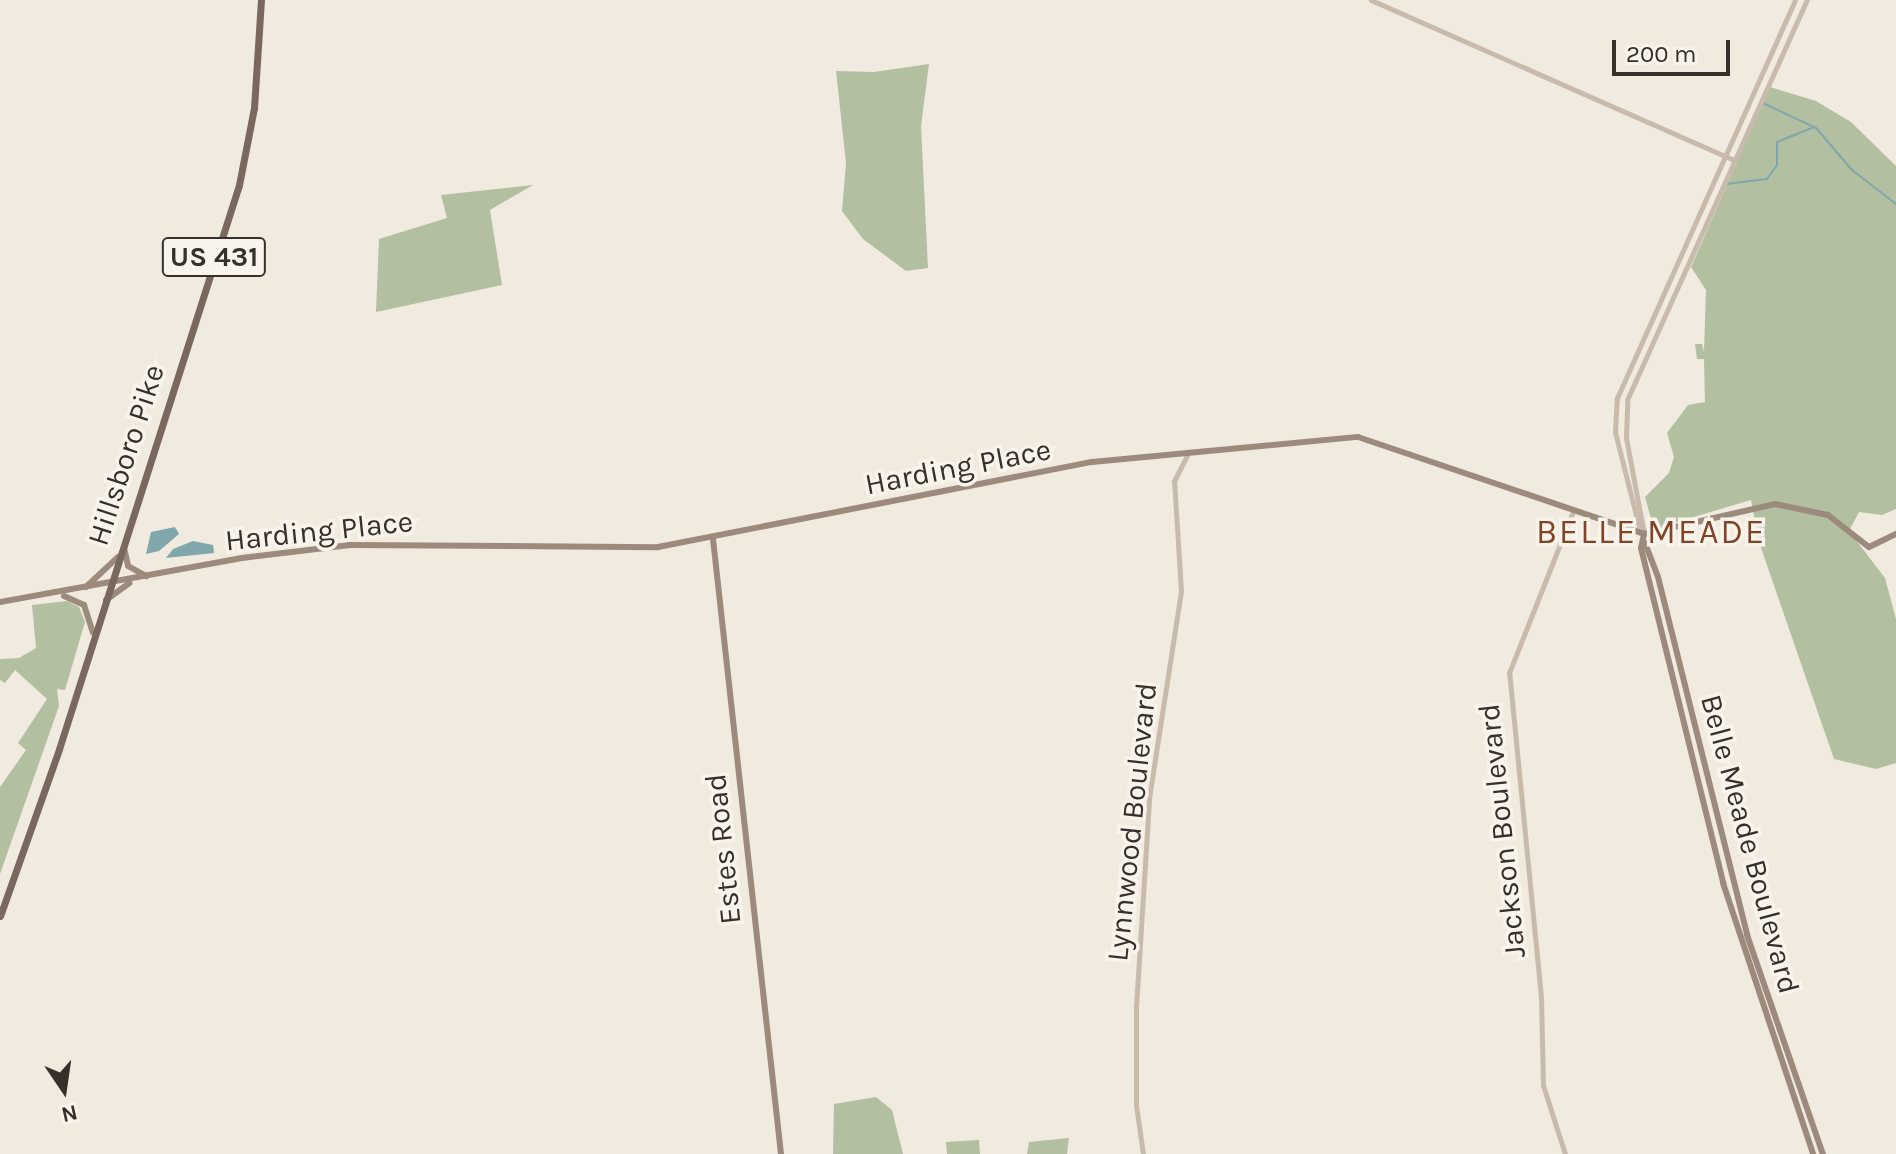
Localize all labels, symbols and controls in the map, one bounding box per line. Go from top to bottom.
scale bar [1616,24,1734,74]
text: 200 m [1626,40,1697,68]
road number: US 431 [160,233,268,281]
street label: Hillsboro Pike [80,360,172,550]
street label: Harding Place [862,431,1054,503]
street label: Harding Place [223,503,415,559]
district label: BELLE MEADE [1536,513,1766,553]
street label: Lynnwood Boulevard [1099,681,1165,963]
street label: Belle Meade Boulevard [1693,690,1807,998]
street label: Jackson Boulevard [1471,702,1533,960]
street label: Estes Road [697,772,749,926]
north arrow [24,1050,104,1130]
text: N [59,1099,80,1128]

